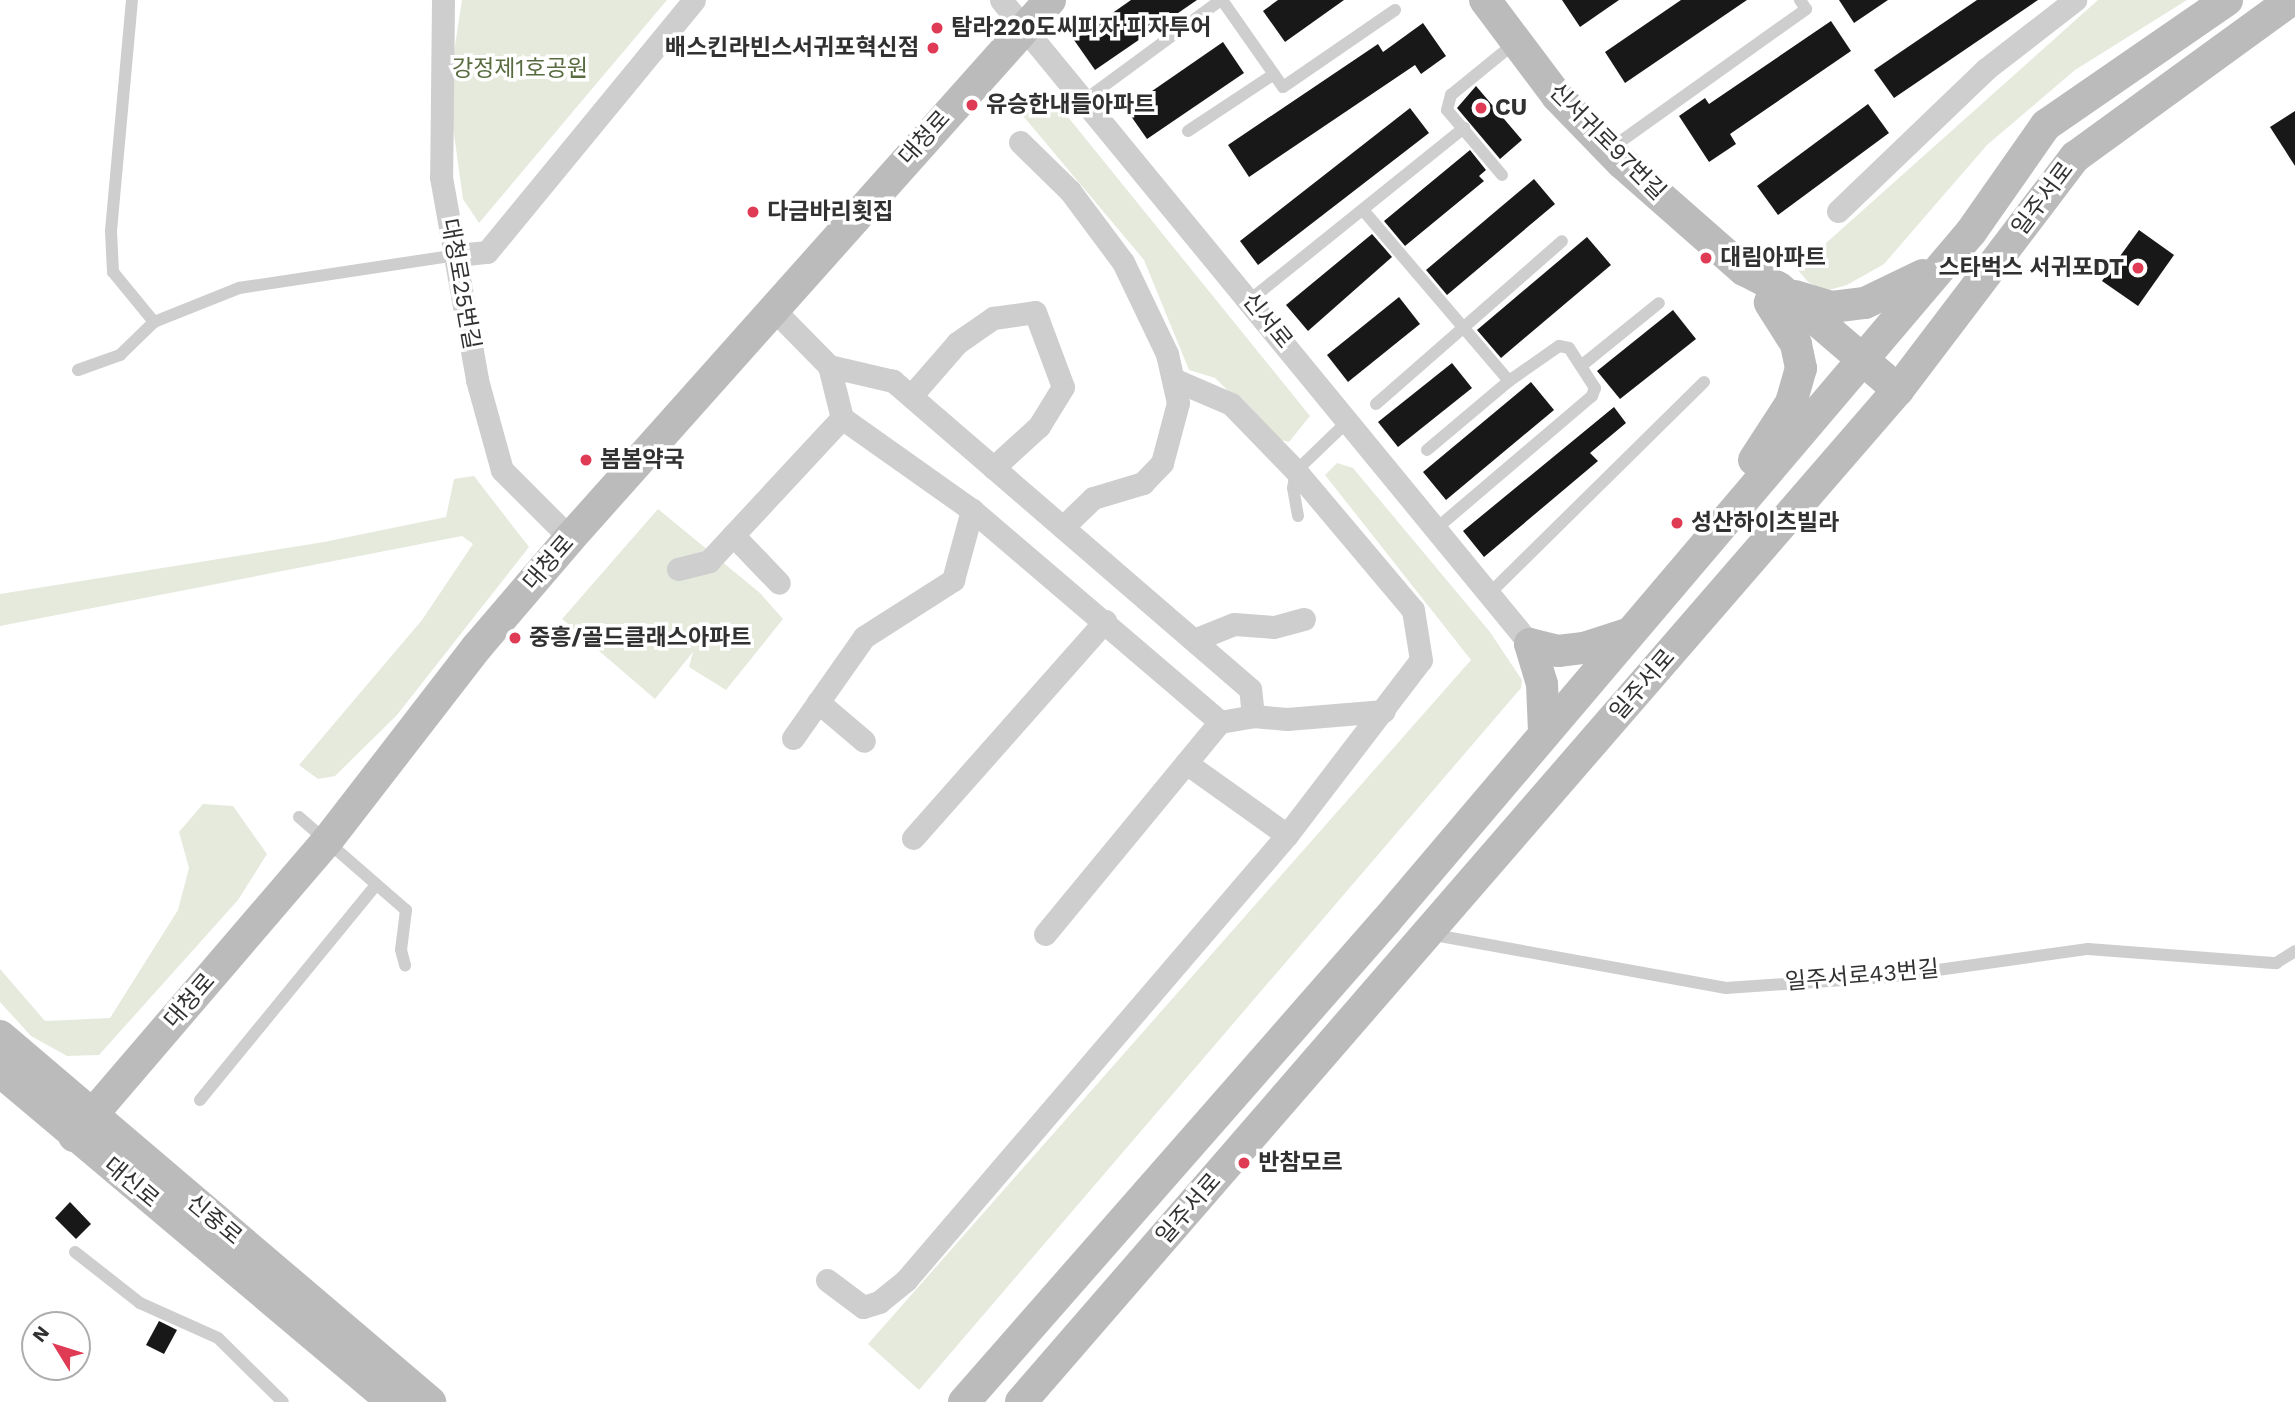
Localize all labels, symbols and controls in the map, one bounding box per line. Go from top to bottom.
place label: 탐라220도씨피자 피자투어 [951,14,1211,42]
marker: 탐라220도씨피자 피자투어 [929,20,945,36]
place label: 배스킨라빈스서귀포혁신점 [665,34,919,62]
marker: 배스킨라빈스서귀포혁신점 [925,40,941,56]
park label: 강정제1호공원 [452,55,588,83]
street label: 신서귀로97번길 [1543,78,1671,206]
place label: 유승한내들아파트 [986,91,1155,119]
place label: CU [1495,94,1527,122]
marker: 유승한내들아파트 [964,97,980,113]
marker: CU [1473,100,1489,116]
street label: 대청로 [894,105,956,171]
street label: 일주서로 [2007,157,2079,241]
place label: 다금바리횟집 [767,198,894,226]
marker: 다금바리횟집 [745,204,761,220]
street label: 대청로25번길 [435,216,485,352]
place label: 대림아파트 [1720,244,1826,272]
marker: 대림아파트 [1698,250,1714,266]
place label: 스타벅스 서귀포DT [1938,254,2124,282]
marker: 스타벅스 서귀포DT [2130,260,2146,276]
street label: 신서로 [1236,288,1298,354]
place label: 봄봄약국 [600,446,685,474]
marker: 봄봄약국 [578,452,594,468]
place label: 성산하이츠빌라 [1691,509,1839,537]
marker: 성산하이츠빌라 [1669,515,1685,531]
street label: 대청로 [518,530,580,596]
place label: 중흥/골드클래스아파트 [529,624,751,652]
marker: 중흥/골드클래스아파트 [507,630,523,646]
street label: 일주서로 [1605,644,1681,726]
street label: 일주서로43번길 [1784,956,1940,996]
street label: 대청로 [159,968,221,1034]
place label: 반참모르 [1258,1149,1343,1177]
street label: 대신로 [98,1152,164,1214]
marker: 반참모르 [1236,1155,1252,1171]
street label: 일주서로 [1151,1168,1227,1250]
street label: 신중로 [181,1189,247,1251]
north arrow [21,1311,91,1381]
text: N [27,1321,54,1347]

